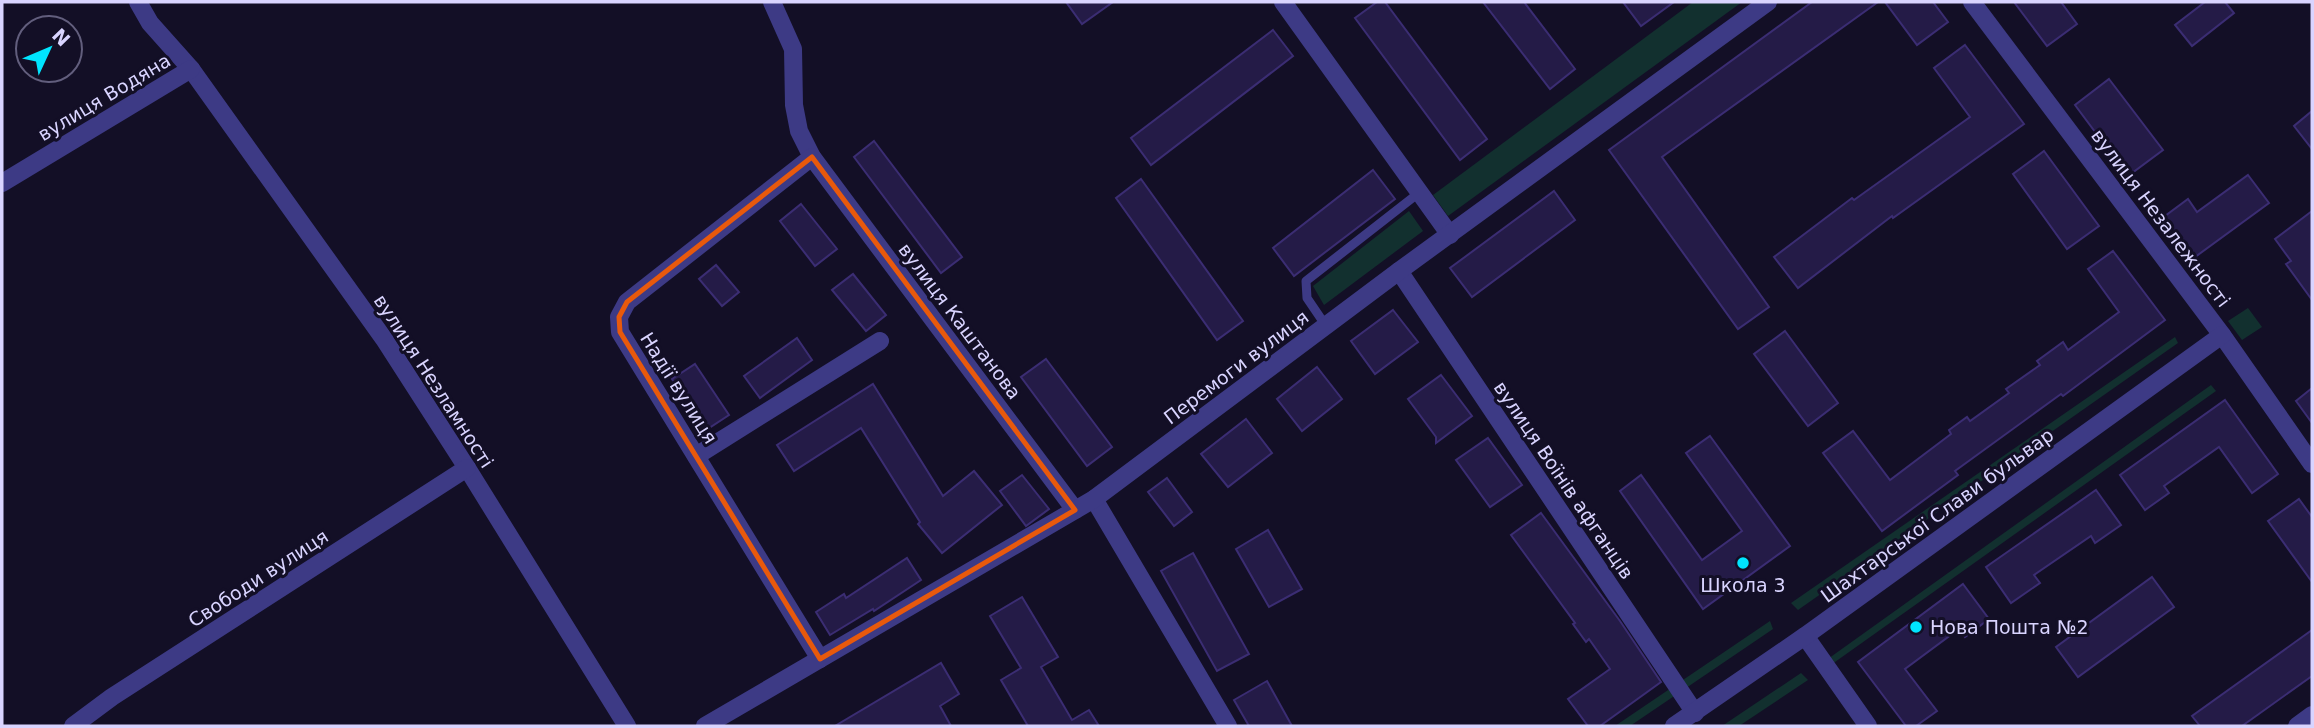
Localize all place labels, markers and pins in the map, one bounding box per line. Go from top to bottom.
marker: Школа 3 [1735,555,1751,571]
place label: Школа 3 [1700,574,1786,596]
place label: Нова Пошта №2 [1930,616,2089,638]
marker: Нова Пошта №2 [1908,619,1924,635]

